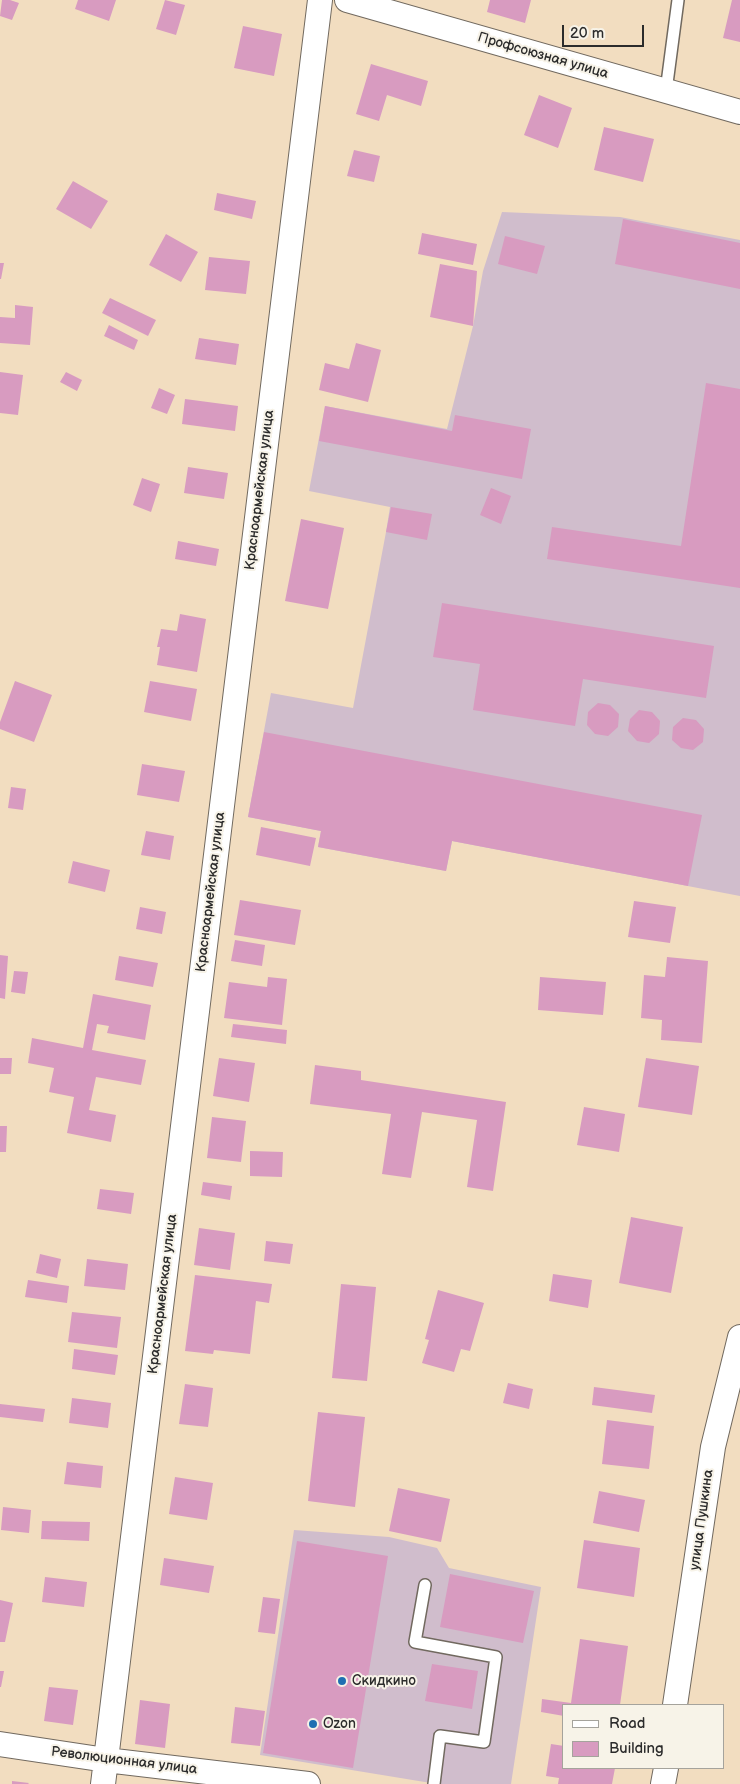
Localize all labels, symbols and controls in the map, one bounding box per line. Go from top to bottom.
scale bar [565,15,648,47]
text: 20 m [570,24,604,43]
street label: Профсоюзная улица [476,29,610,83]
street label: Красноармейская улица [242,409,278,571]
street label: Красноармейская улица [193,811,229,973]
street label: Красноармейская улица [145,1213,181,1375]
street label: улица Пушкина [687,1468,717,1572]
place label: Скидкино [352,1673,416,1689]
marker: Скидкино [336,1675,348,1687]
legend [562,1704,725,1769]
text: Road [609,1714,645,1733]
place label: Ozon [323,1716,356,1732]
marker: Ozon [307,1718,319,1730]
text: Building [609,1739,664,1758]
street label: Революционная улица [50,1744,198,1778]

